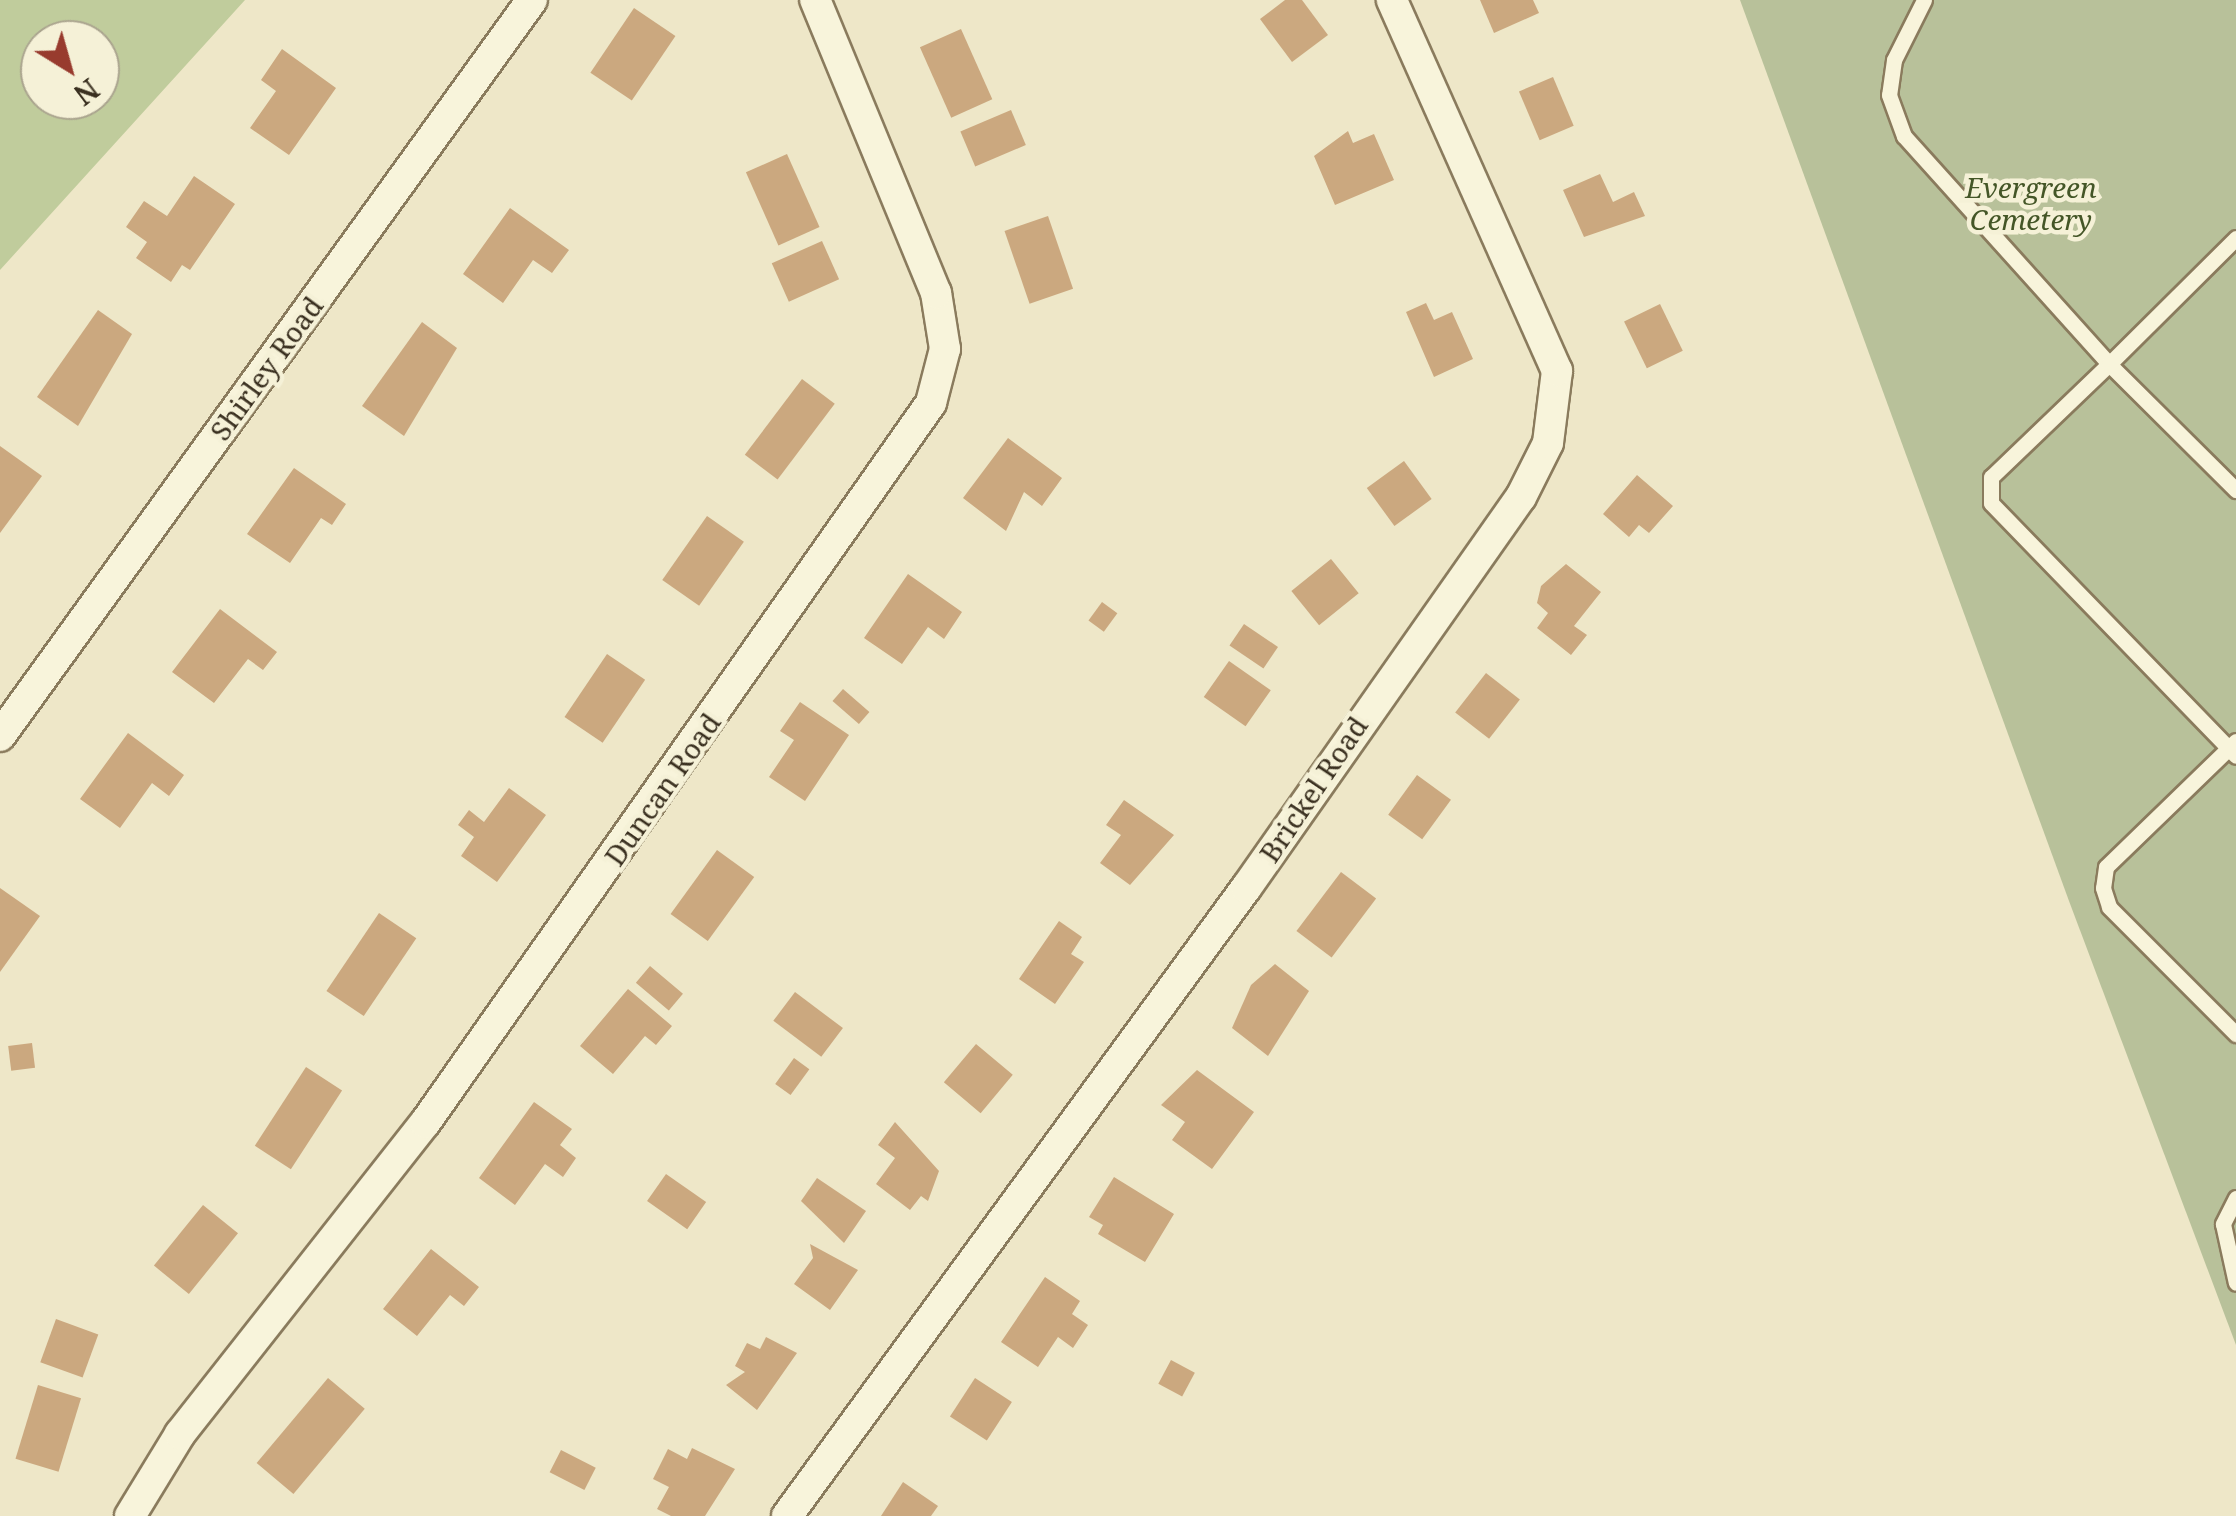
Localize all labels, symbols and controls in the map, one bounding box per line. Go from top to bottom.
north arrow [20,20,120,120]
text: N [67,71,107,114]
park label: Evergreen Cemetery [1965,170,2097,236]
street label: Shirley Road [203,290,329,446]
street label: Duncan Road [597,706,727,872]
street label: Brickel Road [1252,710,1374,868]

